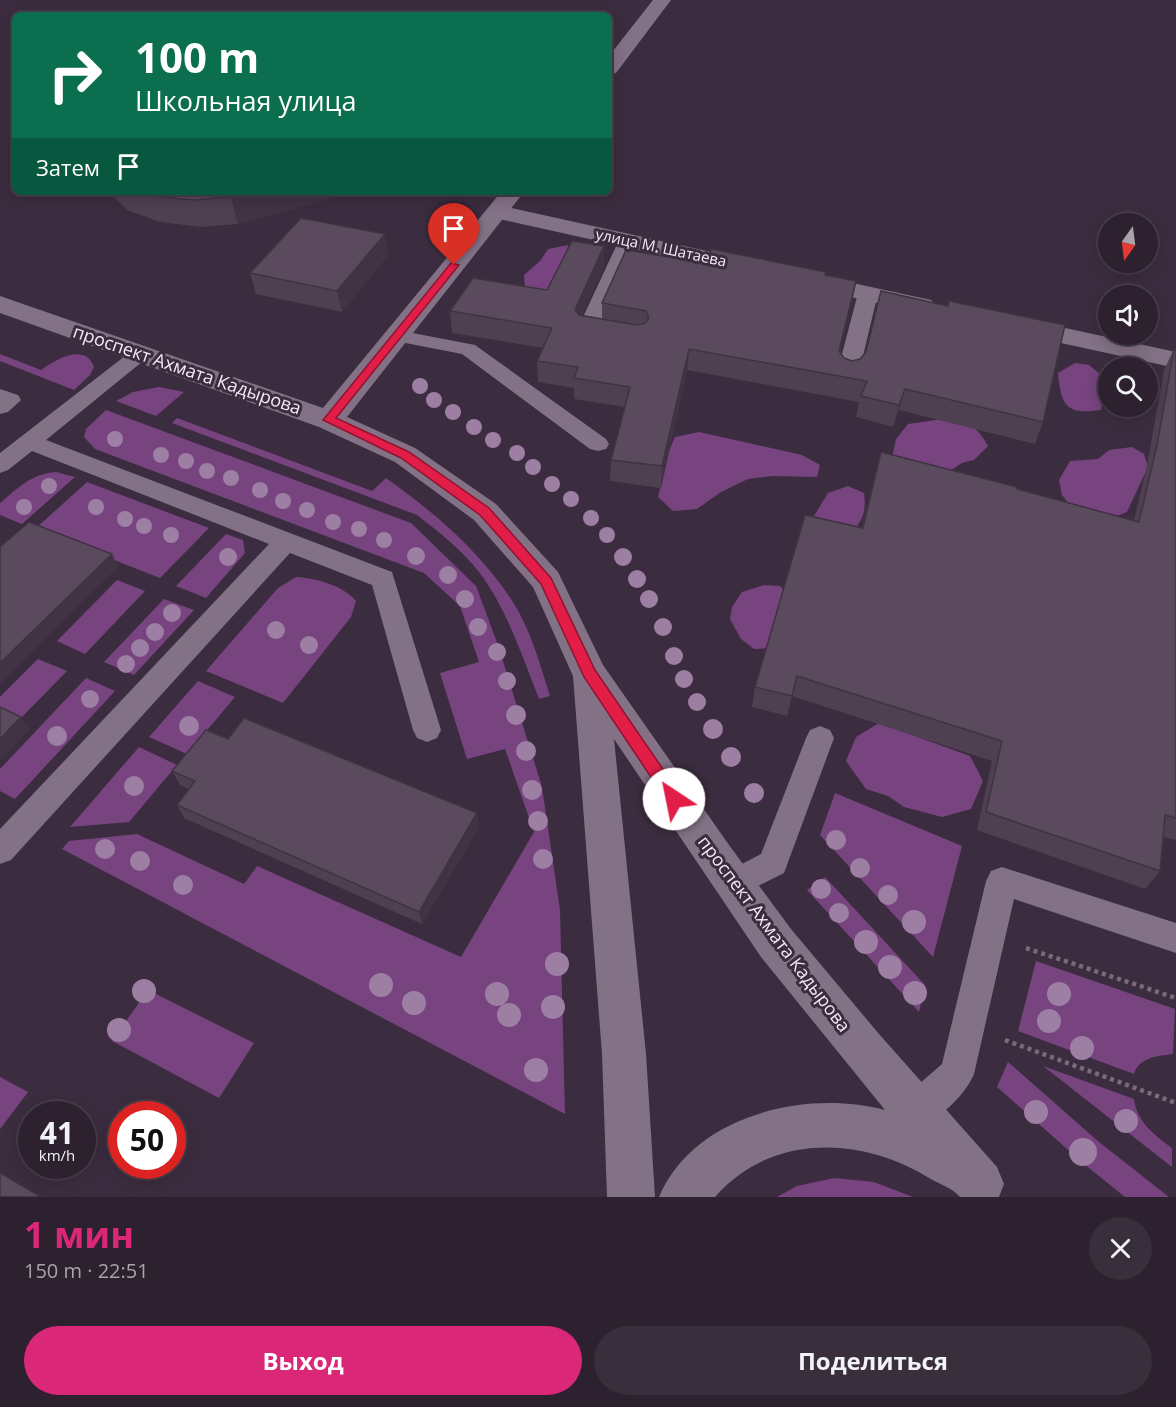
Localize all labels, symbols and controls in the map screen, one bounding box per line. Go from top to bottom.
text: 100 m [135,28,259,85]
icon: right [36,36,114,114]
text: Школьная улица [135,82,357,119]
icon: arrive [112,150,145,183]
text: Затем [36,152,100,182]
pin [428,203,479,265]
icon: arrive [437,212,470,245]
north arrow [1098,213,1158,273]
map controls [1098,213,1158,417]
street label: улица М. Шатаева [594,223,728,271]
button: sound [1098,285,1158,345]
street label: проспект Ахмата Кадырова [70,319,305,419]
button: search [1098,357,1158,417]
position arrow [642,767,706,831]
street label: проспект Ахмата Кадырова [693,830,857,1036]
speed limit sign: 50 [108,1101,186,1179]
text: 41 [40,1112,74,1153]
text: km/h [39,1145,75,1165]
text: 1 мин [24,1210,134,1259]
button: close [1089,1217,1152,1280]
text: 150 m · 22:51 [24,1257,149,1284]
button: Выход [24,1326,582,1395]
button: Поделиться [594,1326,1152,1395]

